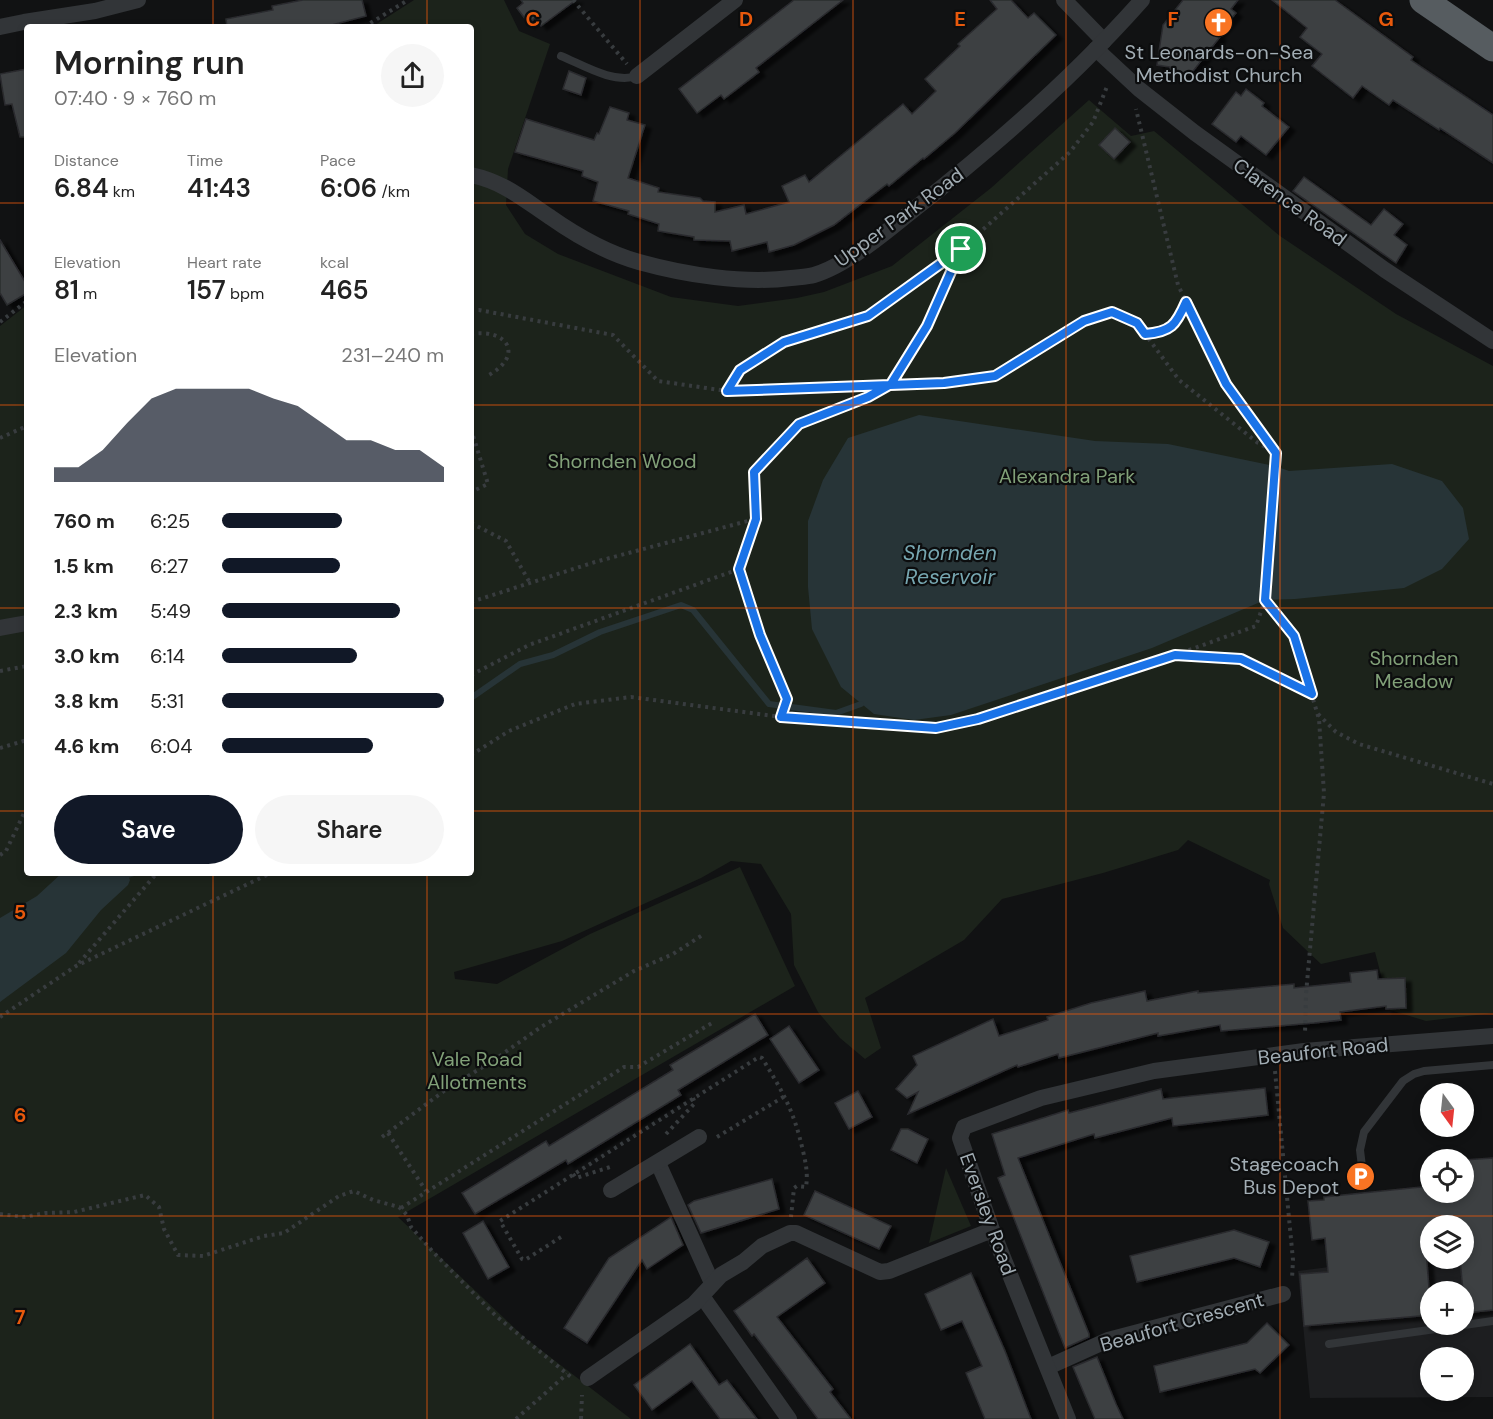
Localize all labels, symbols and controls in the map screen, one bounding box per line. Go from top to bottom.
text: C [526,6,540,32]
text: D [739,6,753,32]
text: E [954,6,966,32]
text: F [1167,6,1179,32]
church icon: St Leonards-on-Sea Methodist Church [1203,6,1235,38]
text: G [1378,6,1394,32]
place label: St Leonards-on-Sea Methodist Church [1125,39,1313,88]
text: Morning run [54,41,245,84]
button: share [381,44,444,107]
text: 07:40 · 9 × 760 m [54,85,216,111]
text: Distance [54,150,119,171]
text: Time [187,150,223,171]
text: Pace [320,150,356,171]
street label: Clarence Road [1228,152,1352,252]
street label: Upper Park Road [829,161,969,273]
text: 6.84 [54,171,109,205]
text: 41:43 [187,171,251,205]
text: 6:06 [320,171,377,205]
text: km [109,181,135,202]
text: /km [377,181,410,202]
pin [935,223,986,274]
icon: arrive [944,232,977,265]
text: Elevation [54,252,121,273]
text: Heart rate [187,252,262,273]
text: kcal [320,252,349,273]
text: 81 [54,273,79,307]
text: 157 [187,273,226,307]
text: 465 [320,273,369,307]
text: m [79,283,97,304]
text: bpm [226,283,264,304]
text: Elevation [54,342,137,368]
text: 231–240 m [341,342,444,368]
park label: Shornden Wood [547,448,697,474]
park label: Alexandra Park [999,463,1135,489]
text: 760 m [54,508,115,534]
text: 6:25 [150,508,190,534]
water label: Shornden Reservoir [903,539,997,591]
text: 1.5 km [54,553,114,579]
text: 6:27 [150,553,188,579]
text: 2.3 km [54,598,118,624]
text: 5:49 [150,598,191,624]
text: 3.0 km [54,643,119,669]
text: 6:14 [150,643,185,669]
park label: Shornden Meadow [1369,645,1459,694]
text: 3.8 km [54,688,119,714]
text: 5:31 [150,688,184,714]
text: 4.6 km [54,733,119,759]
text: 6:04 [150,733,192,759]
button: Save [54,795,243,864]
button: Share [255,795,444,864]
text: 5 [14,899,26,925]
street label: Beaufort Road [1256,1031,1390,1071]
park label: Vale Road Allotments [427,1046,527,1095]
north arrow [1420,1083,1474,1137]
map controls [1420,1083,1474,1401]
text: 6 [14,1102,26,1128]
street label: Eversley Road [954,1149,1022,1279]
button: locate [1420,1149,1474,1203]
place label: Stagecoach Bus Depot [1229,1151,1339,1200]
parking icon: Stagecoach Bus Depot [1344,1160,1376,1192]
button: layers [1420,1215,1474,1269]
button: + [1420,1281,1474,1335]
street label: Beaufort Crescent [1097,1286,1267,1358]
text: 7 [15,1304,26,1330]
button: − [1420,1347,1474,1401]

